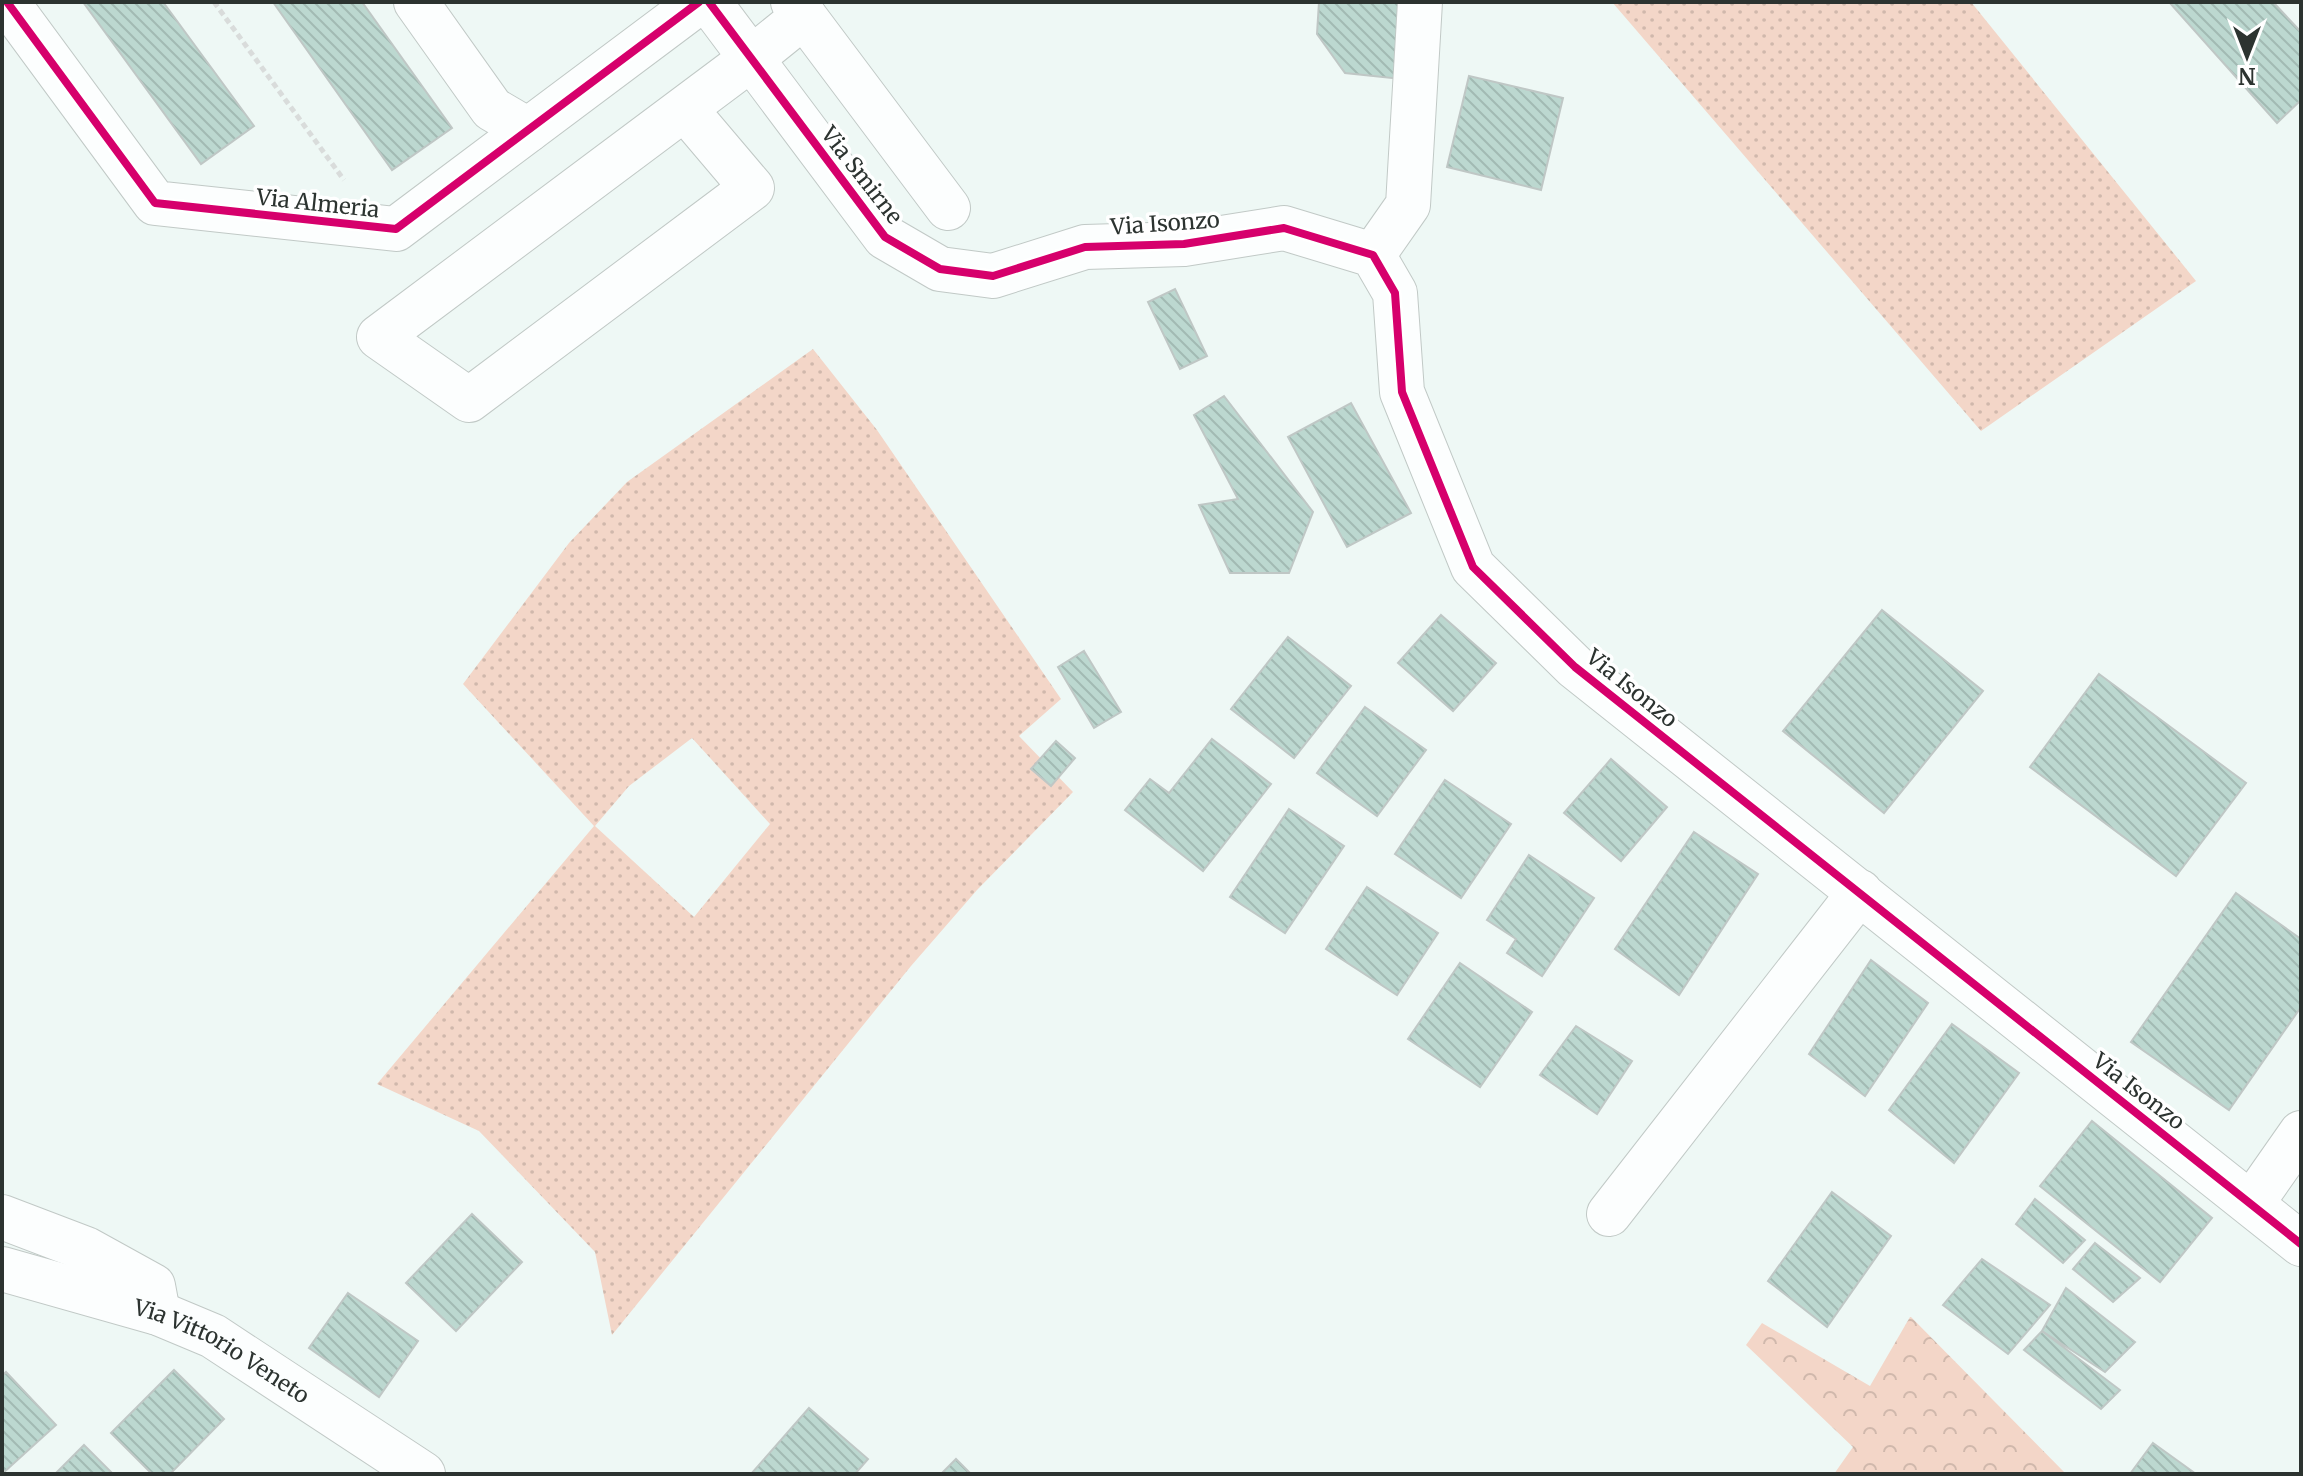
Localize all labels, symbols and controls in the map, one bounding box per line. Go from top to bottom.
north arrow [2207,16,2287,96]
text: N [2238,62,2256,90]
street label: Via Smirne [815,120,909,229]
street label: Via Almeria [254,183,381,223]
street label: Via Isonzo [1108,205,1221,241]
street label: Via Isonzo [1580,642,1683,733]
street label: Via Isonzo [2086,1046,2191,1136]
street label: Via Vittorio Veneto [130,1293,315,1410]

